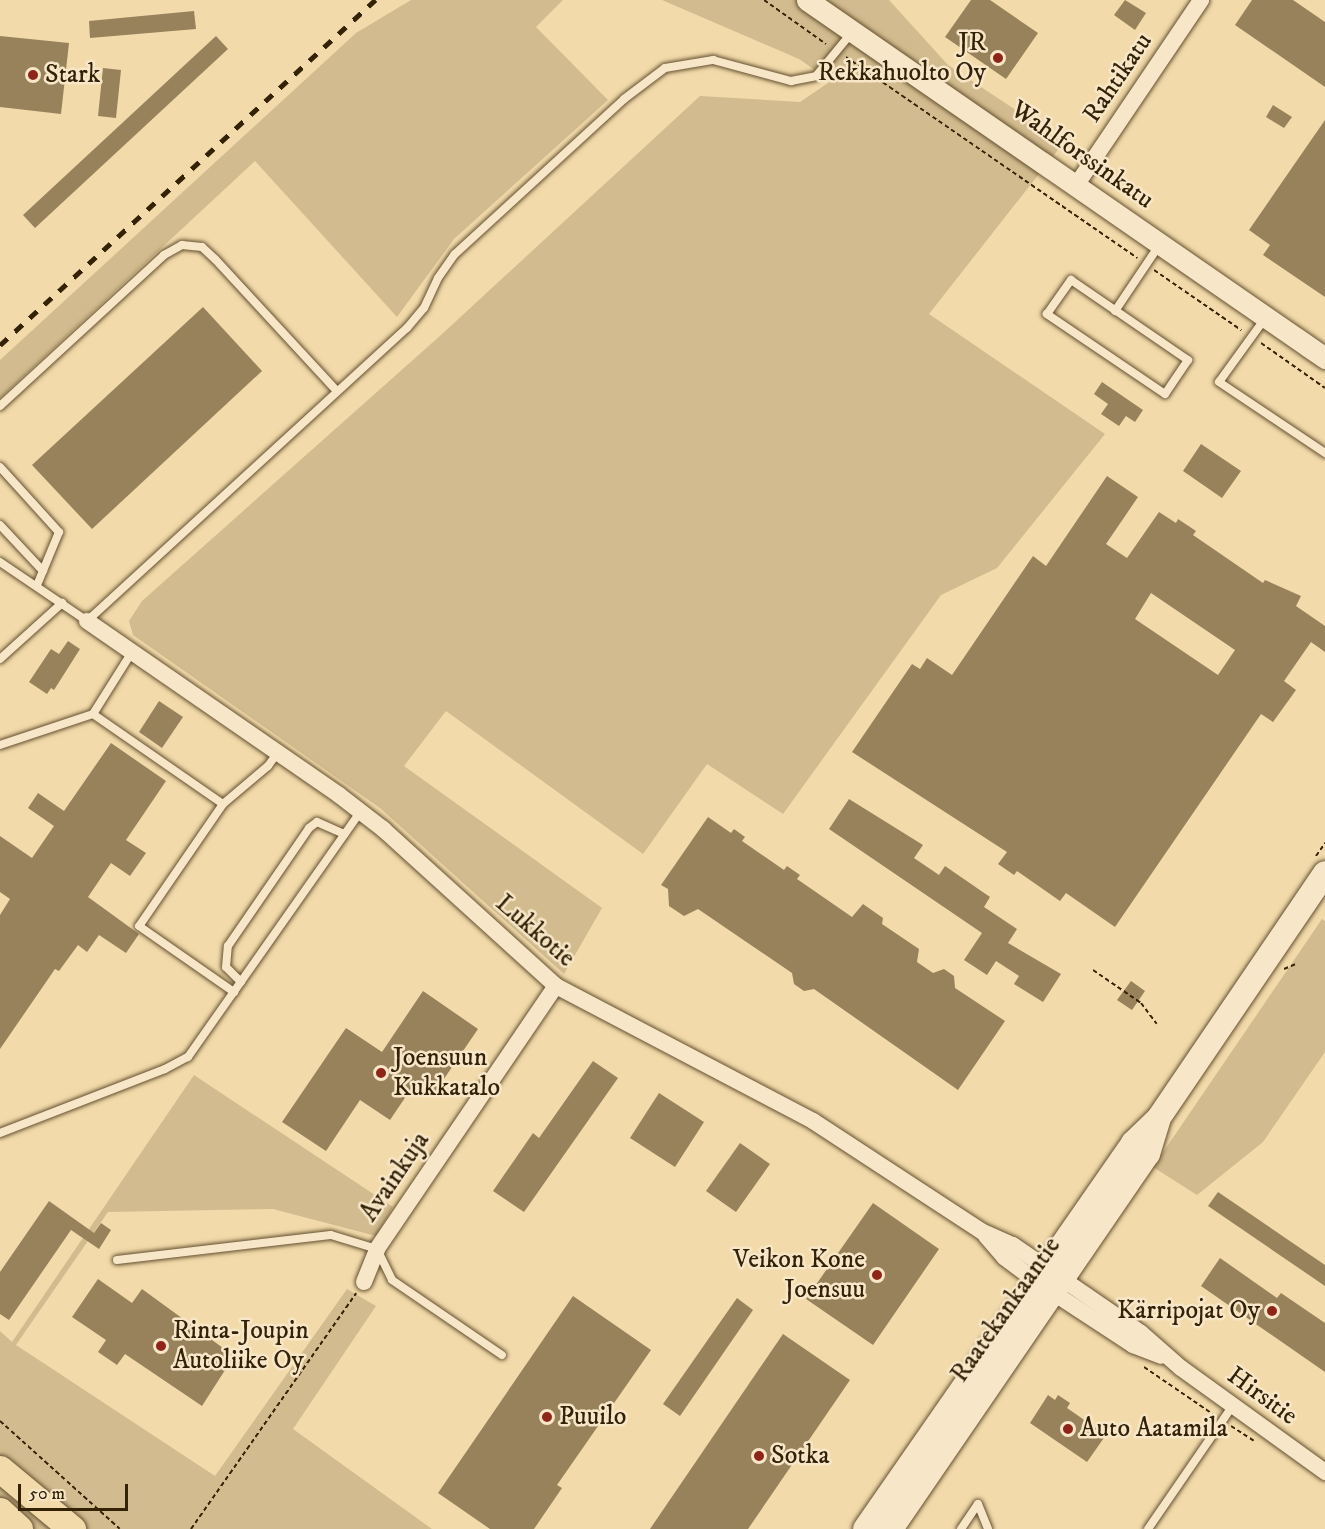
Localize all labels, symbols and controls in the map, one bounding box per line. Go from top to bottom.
place label: JR Rekkahuolto Oy [818,27,986,88]
street label: Rahtikatu [1077,27,1159,129]
marker: JR Rekkahuolto Oy [991,51,1005,65]
place label: Stark [45,59,100,91]
marker: Stark [26,68,40,82]
street label: Wahlforssinkatu [1004,94,1160,216]
street label: Lukkotie [489,888,581,974]
place label: Joensuun Kukkatalo [393,1042,500,1104]
marker: Joensuun Kukkatalo [374,1066,388,1080]
street label: Avainkuja [354,1126,436,1228]
street label: Raatekankaantie [944,1231,1068,1389]
place label: Veikon Kone Joensuu [733,1244,865,1306]
marker: Veikon Kone Joensuu [870,1268,884,1282]
place label: Kärripojat Oy [1117,1295,1260,1327]
marker: Kärripojat Oy [1265,1304,1279,1318]
place label: Rinta-Joupin Autoliike Oy [173,1315,309,1376]
marker: Rinta-Joupin Autoliike Oy [154,1339,168,1353]
street label: Hirsitie [1221,1360,1303,1432]
place label: Puuilo [559,1401,626,1433]
marker: Puuilo [540,1410,554,1424]
place label: Auto Aatamila [1080,1413,1228,1445]
marker: Auto Aatamila [1061,1422,1075,1436]
place label: Sotka [771,1440,830,1472]
marker: Sotka [752,1449,766,1463]
scale bar [21,1472,130,1510]
text: 50 m [29,1483,65,1505]

